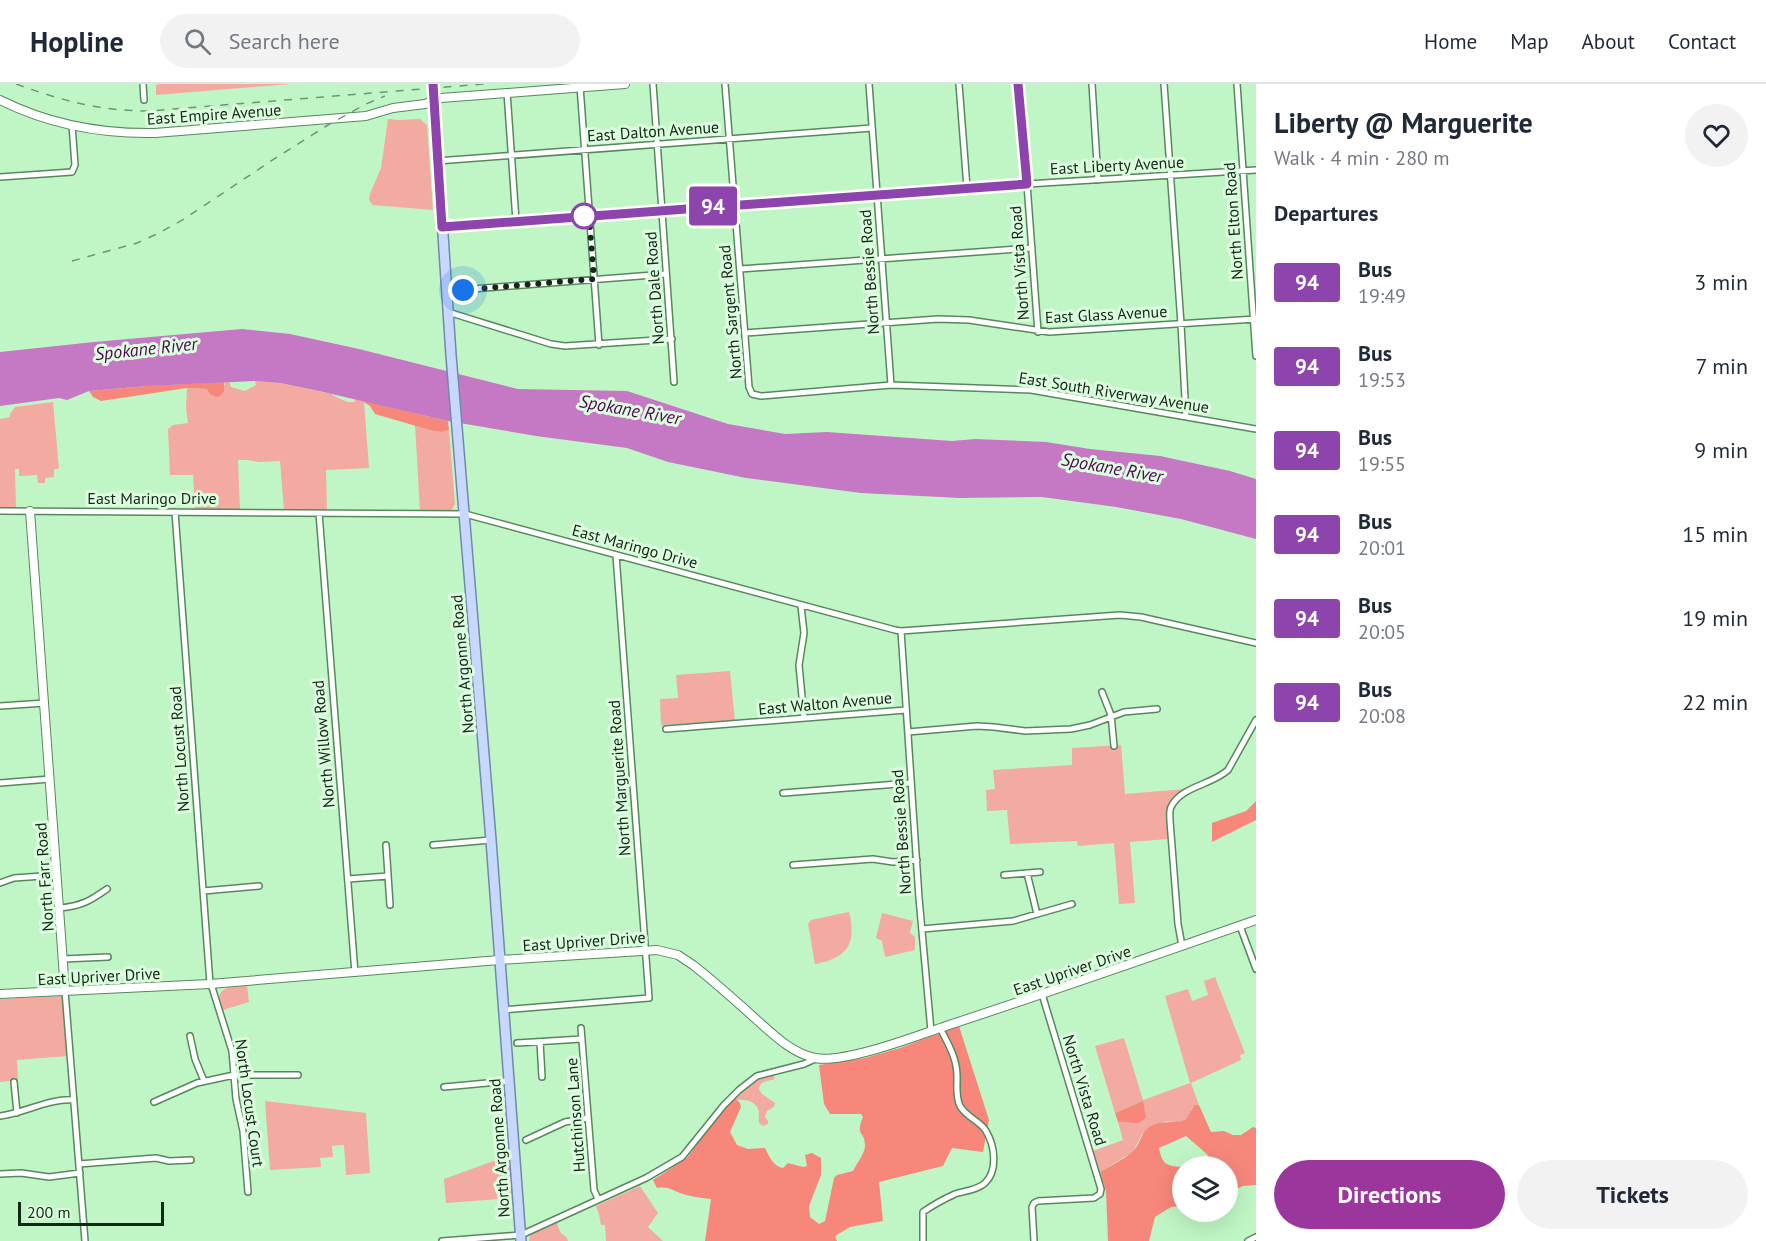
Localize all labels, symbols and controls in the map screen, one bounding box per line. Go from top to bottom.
search box [160,14,580,68]
text: Hopline [30,23,124,60]
icon: search [181,25,214,58]
text: Search here [229,27,340,55]
text: Home [1424,28,1477,55]
text: Map [1510,28,1549,55]
text: About [1582,28,1635,55]
text: Contact [1668,28,1736,55]
street label: East Empire Avenue [146,99,282,129]
text: Liberty @ Marguerite [1274,104,1533,141]
button: heart [1685,104,1748,167]
street label: East Dalton Avenue [586,116,720,146]
text: Walk · 4 min · 280 m [1274,145,1450,171]
street label: East Liberty Avenue [1049,152,1185,178]
street label: North Elton Road [1219,162,1247,280]
line badge: 94 [686,186,740,226]
text: 94 [701,193,725,220]
text: Departures [1274,199,1378,227]
unlabelled marker [571,203,597,229]
street label: North Vista Road [1005,205,1033,321]
street label: North Bessie Road [855,209,883,335]
street label: North Dale Road [640,231,668,345]
street label: North Sargent Road [714,244,746,380]
text: Bus [1358,255,1392,283]
text: 3 min [1694,268,1748,296]
text: 94 [1295,269,1319,296]
your location [448,275,478,305]
text: 19:49 [1358,283,1406,309]
street label: East Glass Avenue [1044,301,1168,327]
water label: Spokane River [94,332,199,365]
text: Bus [1358,339,1392,367]
text: 7 min [1696,352,1748,380]
text: 94 [1295,353,1319,380]
street label: East South Riverway Avenue [1017,367,1211,417]
text: 19:53 [1358,367,1406,393]
water label: Spokane River [578,389,684,430]
text: Bus [1358,423,1392,451]
text: 9 min [1694,436,1748,464]
text: 94 [1295,437,1319,464]
water label: Spokane River [1060,447,1166,488]
text: 19:55 [1358,451,1406,477]
street label: East Maringo Drive [87,488,217,508]
text: Bus [1358,507,1392,535]
street label: East Maringo Drive [570,520,700,572]
text: 15 min [1682,520,1748,548]
text: 94 [1295,521,1319,548]
text: 20:01 [1358,535,1406,561]
text: Bus [1358,591,1392,619]
street label: North Argonne Road [446,594,478,734]
text: 19 min [1682,604,1748,632]
text: 94 [1295,605,1319,632]
text: 20:05 [1358,619,1406,645]
text: Bus [1358,675,1392,703]
street label: North Willow Road [307,679,339,809]
street label: North Locust Road [165,686,193,812]
street label: East Walton Avenue [757,687,893,719]
text: 22 min [1682,688,1748,716]
text: 94 [1295,689,1319,716]
street label: North Marguerite Road [604,699,634,857]
text: 20:08 [1358,703,1406,729]
street label: North Bessie Road [887,769,915,895]
street label: North Farr Road [30,822,58,932]
street label: East Upriver Drive [522,927,646,955]
street label: East Upriver Drive [1011,941,1133,999]
street label: East Upriver Drive [37,963,161,989]
street label: North Vista Road [1059,1032,1111,1148]
street label: North Locust Court [231,1038,269,1169]
street label: Hutchinson Lane [561,1057,589,1173]
street label: North Argonne Road [484,1078,514,1218]
map controls [1172,1156,1238,1222]
button: layers [1172,1156,1238,1222]
button: Directions [1274,1160,1505,1229]
button: Tickets [1517,1160,1748,1229]
scale bar [18,1199,164,1226]
text: 200 m [27,1202,70,1222]

